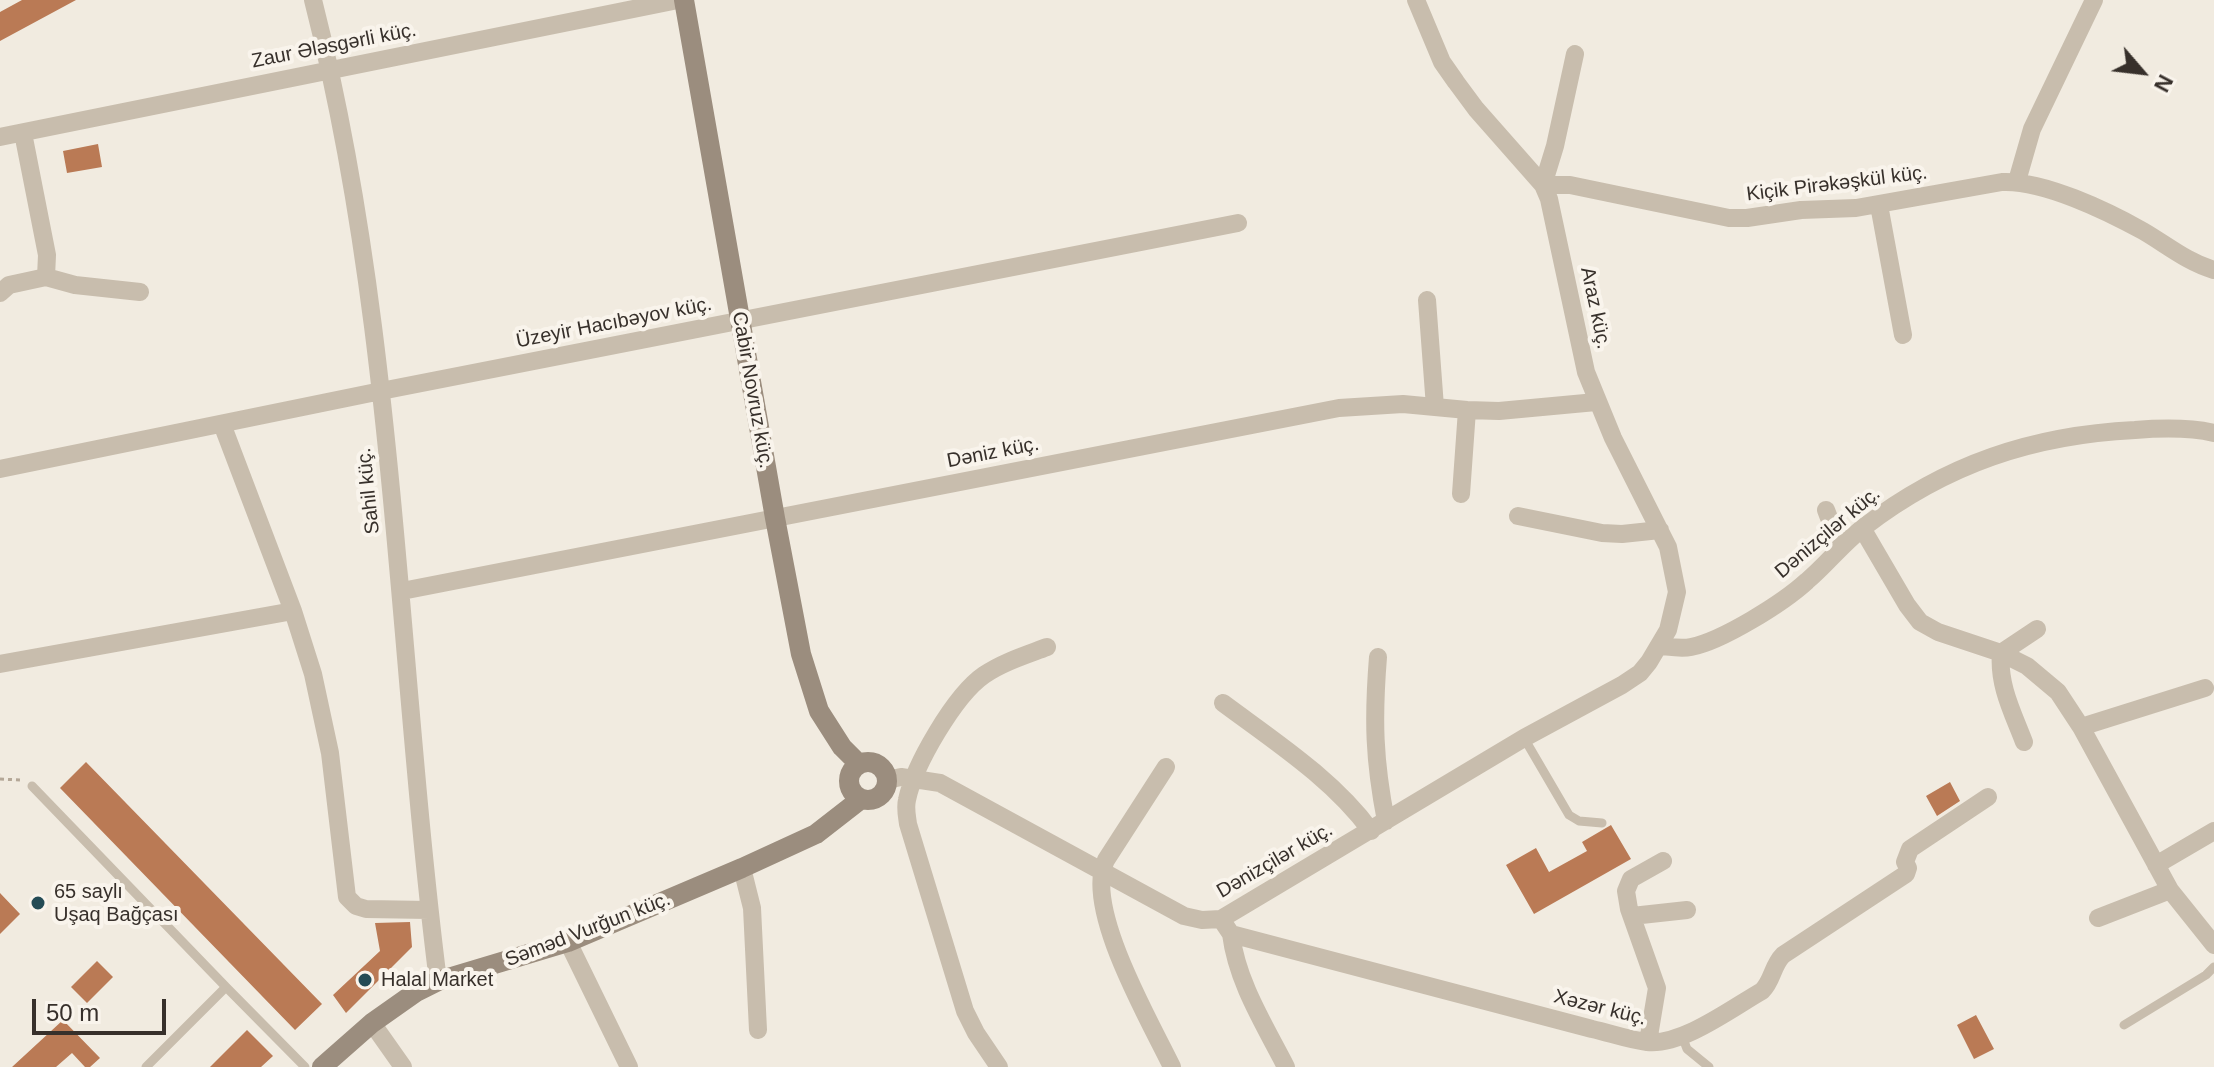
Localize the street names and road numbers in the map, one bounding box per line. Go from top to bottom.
street label: Zaur Ələsgərli küç. [250,18,418,74]
street label: Kiçik Pirəkəşkül küç. [1745,161,1929,207]
street label: Araz küç. [1575,265,1615,351]
street label: Üzeyir Hacıbəyov küç. [514,292,714,354]
street label: Cabir Novruz küç. [726,310,778,470]
street label: Dәniz küç. [945,432,1041,474]
street label: Sahil küç. [353,447,385,535]
street label: Dənizçilər küç. [1770,482,1886,584]
street label: Dәnizçilәr küç. [1213,818,1337,904]
street label: Səməd Vurğun küç. [502,887,674,973]
street label: Xəzər küç. [1551,985,1649,1031]

